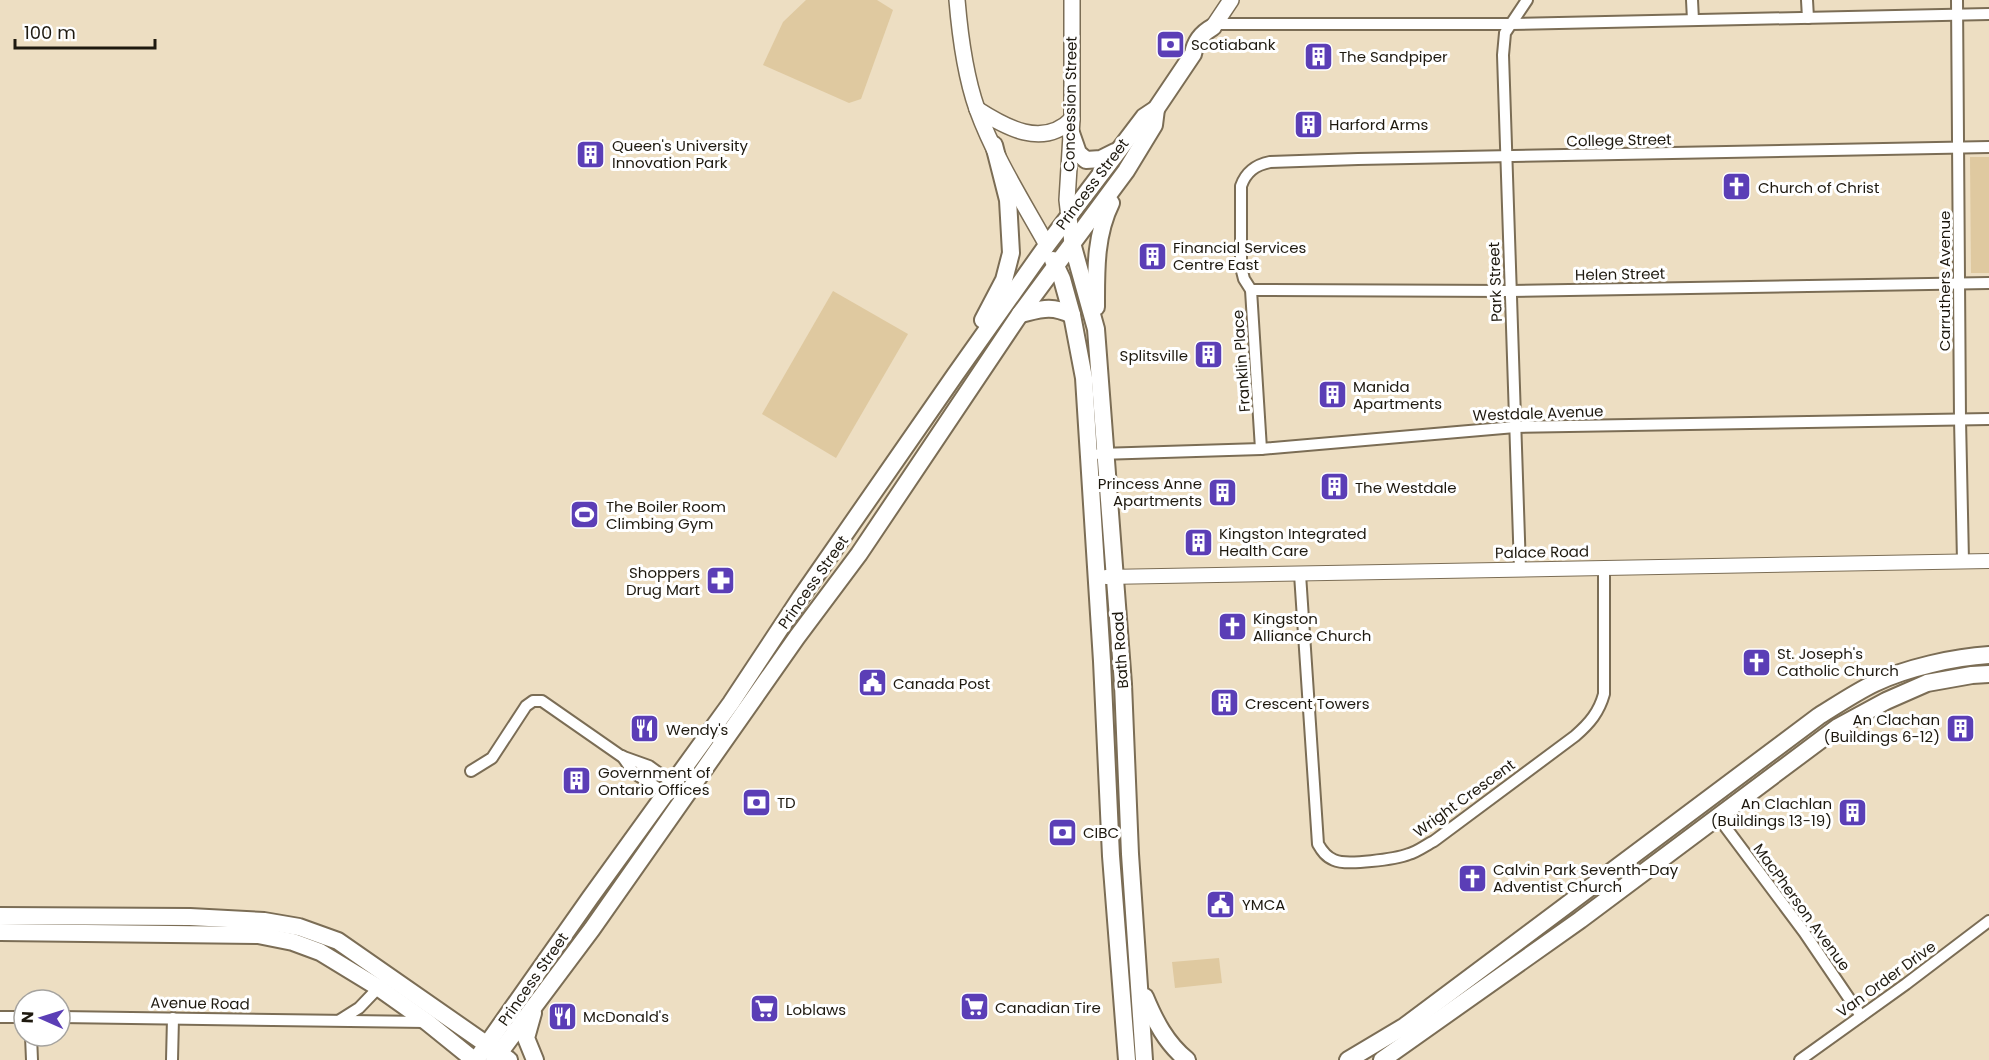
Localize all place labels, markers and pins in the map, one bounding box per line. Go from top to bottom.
bank icon: Scotiabank [1154,28,1186,60]
place label: Scotiabank [1191,34,1276,55]
building icon: The Sandpiper [1302,40,1334,72]
place label: The Sandpiper [1339,46,1448,67]
building icon: Harford Arms [1292,108,1324,140]
place label: Harford Arms [1329,114,1429,135]
place label: Queen's University Innovation Park [612,135,749,173]
building icon: Queen's University Innovation Park [575,138,607,170]
church icon: Church of Christ [1721,171,1753,203]
place label: Church of Christ [1758,177,1879,198]
place label: Financial Services Centre East [1173,237,1306,275]
building icon: Financial Services Centre East [1136,240,1168,272]
building icon: Splitsville [1193,339,1225,371]
place label: Splitsville [1120,345,1188,366]
place label: Manida Apartments [1353,376,1442,414]
building icon: Manida Apartments [1316,379,1348,411]
building icon: The Westdale [1318,471,1350,503]
place label: Princess Anne Apartments [1098,473,1202,511]
building icon: Princess Anne Apartments [1207,476,1239,508]
place label: The Westdale [1355,477,1457,498]
place label: The Boiler Room Climbing Gym [606,496,726,534]
sports icon: The Boiler Room Climbing Gym [569,499,601,531]
place label: Kingston Integrated Health Care [1219,523,1367,561]
building icon: Kingston Integrated Health Care [1182,526,1214,558]
place label: Shoppers Drug Mart [626,562,700,600]
pharmacy icon: Shoppers Drug Mart [705,565,737,597]
place label: Kingston Alliance Church [1253,608,1371,646]
church icon: Kingston Alliance Church [1216,611,1248,643]
place label: St. Joseph's Catholic Church [1777,643,1899,681]
church icon: St. Joseph's Catholic Church [1740,646,1772,678]
public building icon: Canada Post [856,667,888,699]
place label: Canada Post [893,673,990,694]
building icon: Crescent Towers [1208,687,1240,719]
place label: Crescent Towers [1245,693,1370,714]
place label: An Clachan (Buildings 6-12) [1824,709,1940,747]
building icon: An Clachan (Buildings 6-12) [1945,712,1977,744]
restaurant icon: Wendy's [629,713,661,745]
place label: Wendy's [666,719,729,740]
place label: Government of Ontario Offices [598,762,711,800]
building icon: Government of Ontario Offices [561,765,593,797]
bank icon: TD [740,786,772,818]
place label: TD [777,792,796,813]
place label: An Clachlan (Buildings 13-19) [1711,793,1832,831]
building icon: An Clachlan (Buildings 13-19) [1837,796,1869,828]
bank icon: CIBC [1046,816,1078,848]
place label: CIBC [1083,822,1119,843]
place label: Calvin Park Seventh-Day Adventist Church [1493,859,1679,897]
church icon: Calvin Park Seventh-Day Adventist Church [1456,862,1488,894]
public building icon: YMCA [1205,888,1237,920]
place label: YMCA [1242,894,1285,915]
supermarket icon: Canadian Tire [958,991,990,1023]
supermarket icon: Loblaws [749,993,781,1025]
place label: Canadian Tire [995,997,1101,1018]
place label: Loblaws [786,999,846,1020]
restaurant icon: McDonald's [546,1000,578,1032]
place label: McDonald's [583,1006,669,1027]

